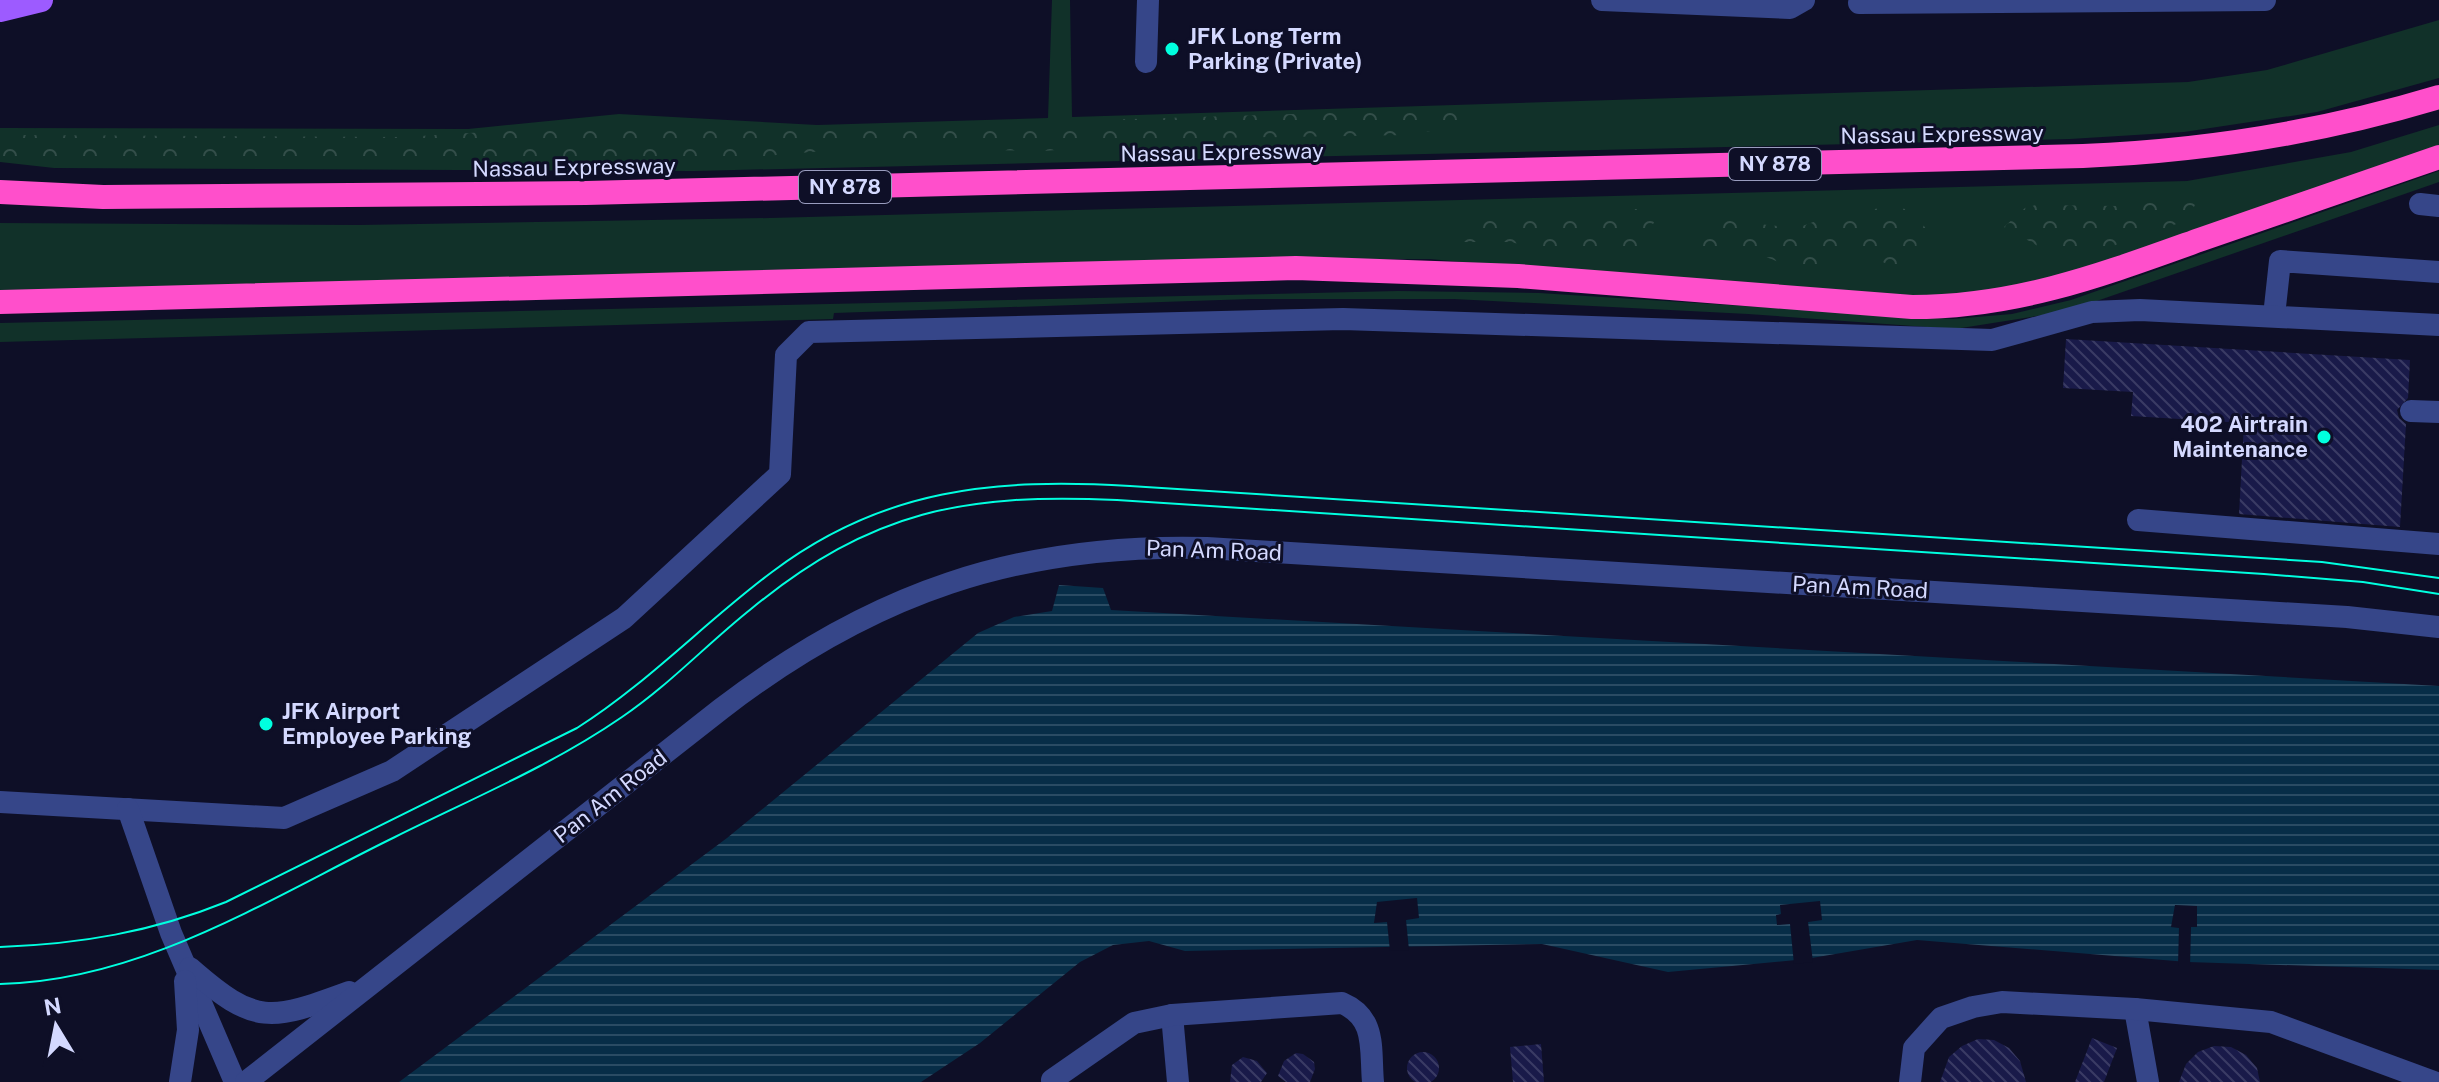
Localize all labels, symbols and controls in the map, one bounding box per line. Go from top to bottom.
place label: JFK Long Term Parking (Private) [1188,23,1362,74]
marker: JFK Long Term Parking (Private) [1163,40,1181,58]
street label: Nassau Expressway [1840,119,2044,149]
street label: Nassau Expressway [1120,137,1324,167]
road number: NY 878 [1729,148,1821,180]
street label: Nassau Expressway [472,152,676,182]
road number: NY 878 [799,171,891,203]
place label: 402 Airtrain Maintenance [2172,411,2308,462]
marker: 402 Airtrain Maintenance [2315,428,2333,446]
street label: Pan Am Road [1146,535,1282,565]
street label: Pan Am Road [1791,570,1929,604]
place label: JFK Airport Employee Parking [282,698,471,749]
marker: JFK Airport Employee Parking [257,715,275,733]
street label: Pan Am Road [548,744,672,848]
north arrow [16,986,96,1066]
text: N [42,992,63,1021]

